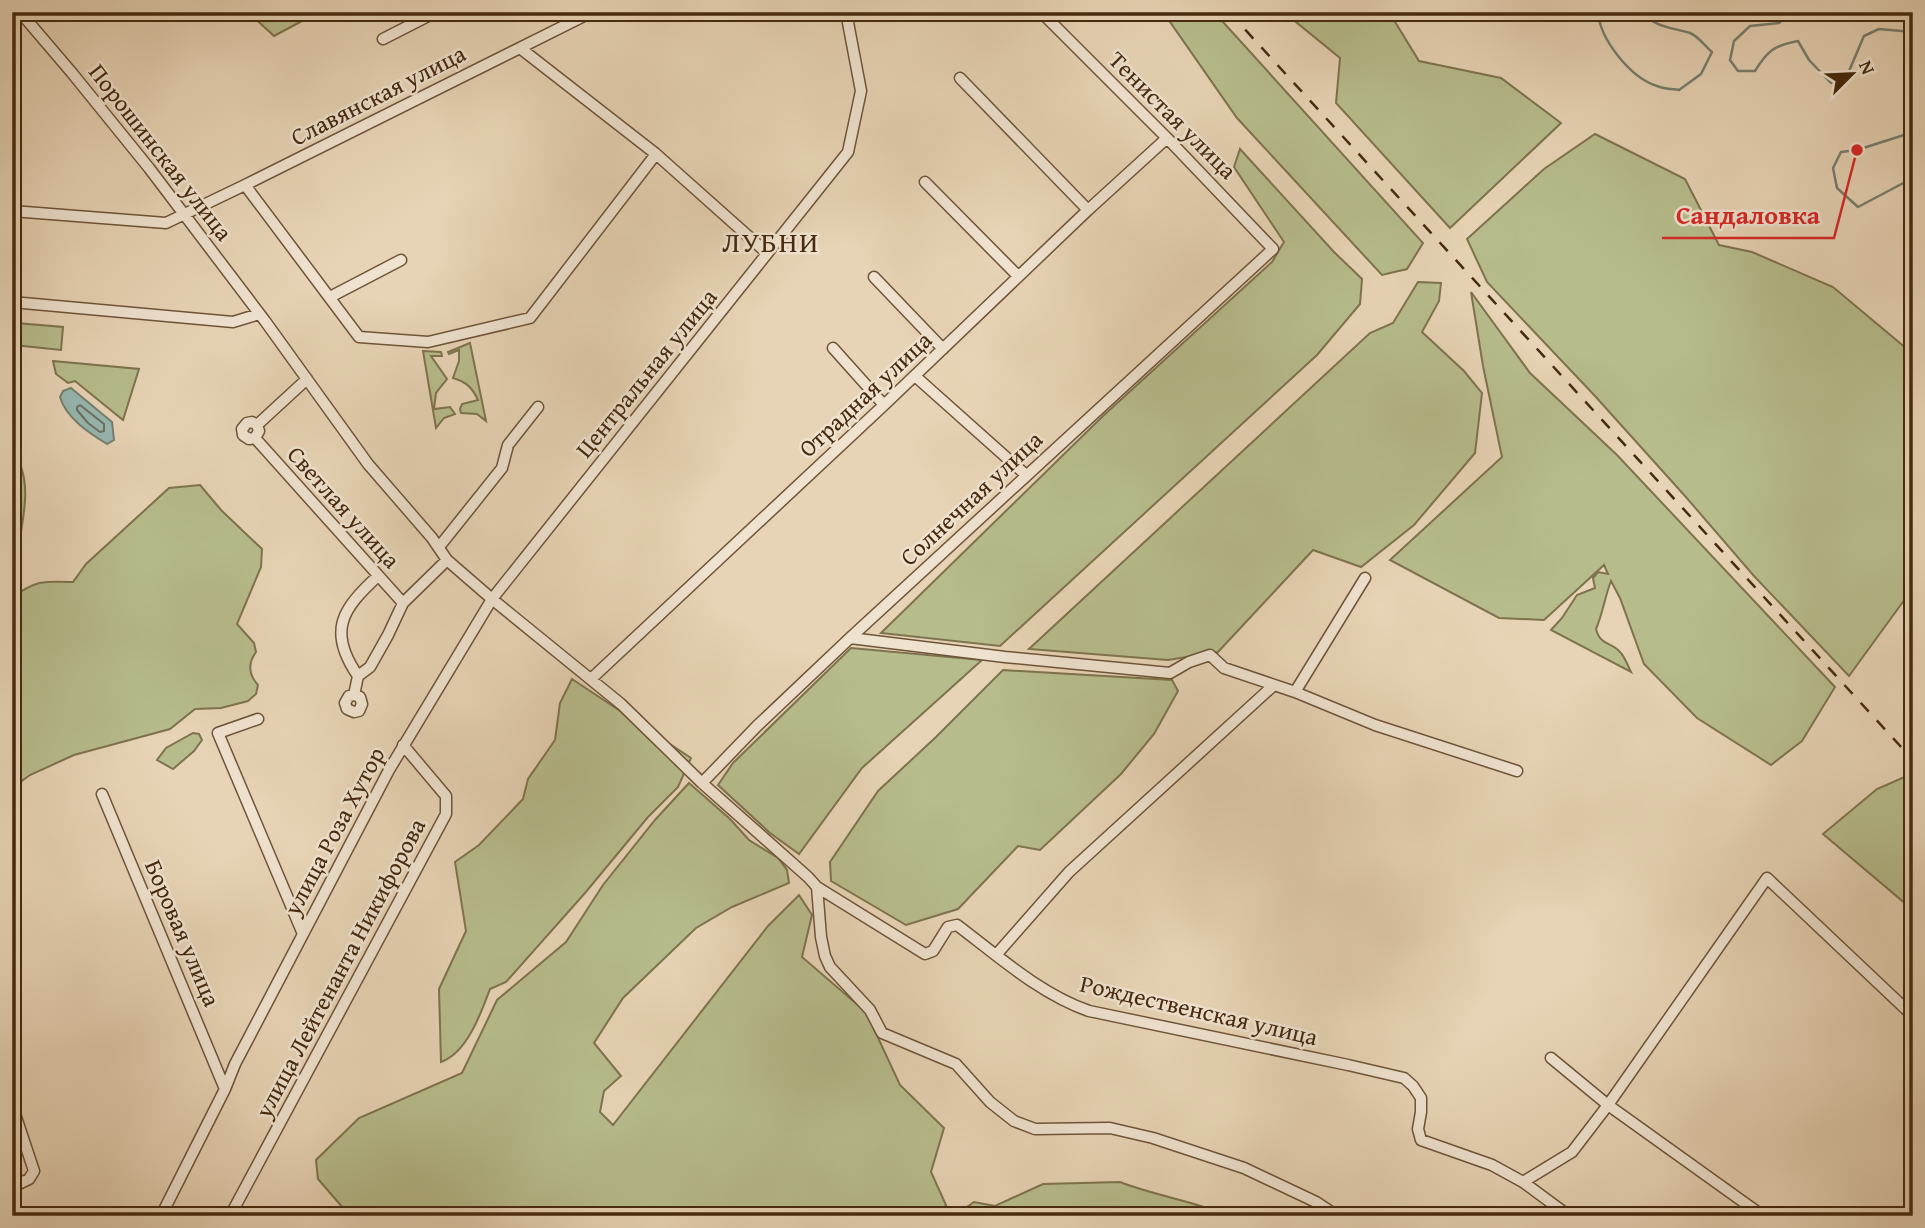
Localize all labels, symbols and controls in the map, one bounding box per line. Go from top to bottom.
street label: Славянская улица [284,35,472,154]
north arrow [1816,38,1886,108]
street label: Тенистая улица [1101,43,1245,187]
street label: Порошинская улица [81,56,242,248]
text: N [1852,56,1883,79]
callout: Сандаловка [1662,191,1834,238]
text: Сандаловка [1676,195,1821,234]
district label: ЛУБНИ [722,221,820,262]
street label: Центральная улица [567,280,726,465]
street label: Отрадная улица [790,322,940,465]
street label: Солнечная улица [892,422,1051,574]
street label: Светлая улица [279,438,409,577]
street label: улица Роза Хутор [274,741,393,922]
street label: улица Лейтенанта Никифорова [245,811,434,1125]
street label: Боровая улица [136,854,230,1012]
street label: Рождественская улица [1077,966,1322,1055]

